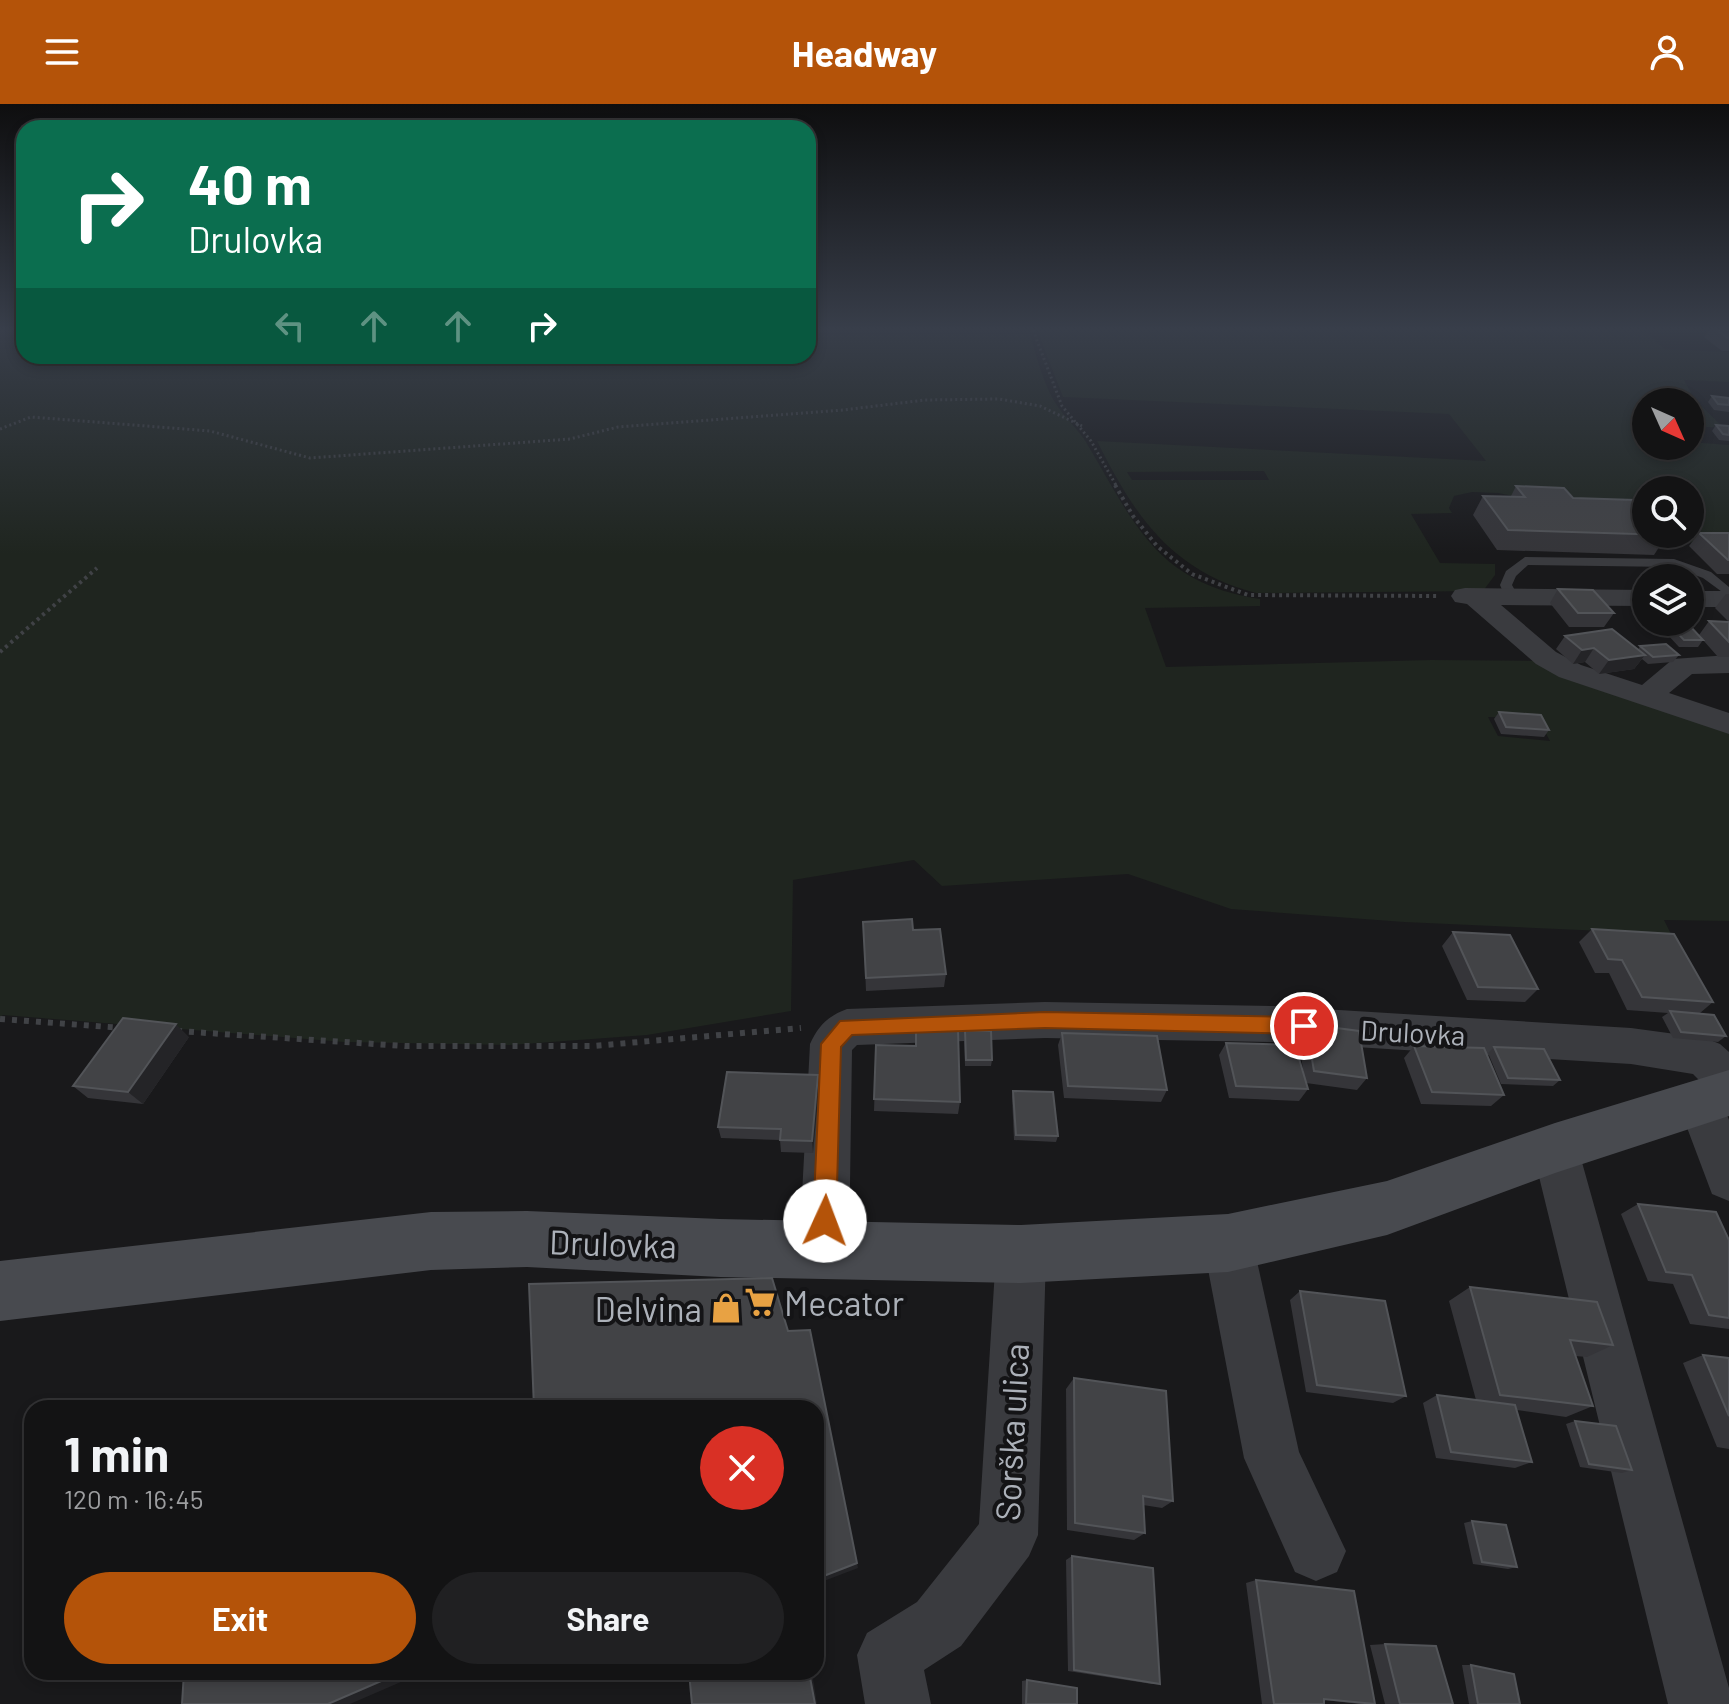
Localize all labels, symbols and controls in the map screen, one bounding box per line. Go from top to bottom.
icon: menu [40,30,84,74]
icon: person [1645,30,1689,74]
text: Headway [792,31,937,74]
text: 40 m [188,149,312,216]
icon: right [56,152,160,256]
text: Drulovka [188,217,323,260]
icon: left [268,304,312,348]
icon: ahead [352,304,396,348]
icon: ahead [436,304,480,348]
icon: right [520,304,564,348]
north arrow [1632,388,1704,460]
map controls [1632,388,1704,636]
button: search [1632,476,1704,548]
button: layers [1632,564,1704,636]
pin [1270,992,1338,1060]
icon: arrive [1282,1004,1326,1048]
street label: Drulovka [1360,1012,1466,1052]
position arrow [783,1179,867,1263]
street label: Drulovka [549,1220,677,1266]
place label: Mecator [784,1282,904,1323]
supermarket icon: Mecator [743,1285,777,1319]
place label: Delvina [595,1288,702,1329]
shop icon: Delvina [709,1291,743,1325]
street label: Sorška ulica [986,1342,1036,1522]
text: 1 min [64,1424,169,1482]
button: close [700,1426,784,1510]
text: 120 m · 16:45 [64,1483,203,1514]
button: Exit [64,1572,416,1664]
button: Share [432,1572,784,1664]

